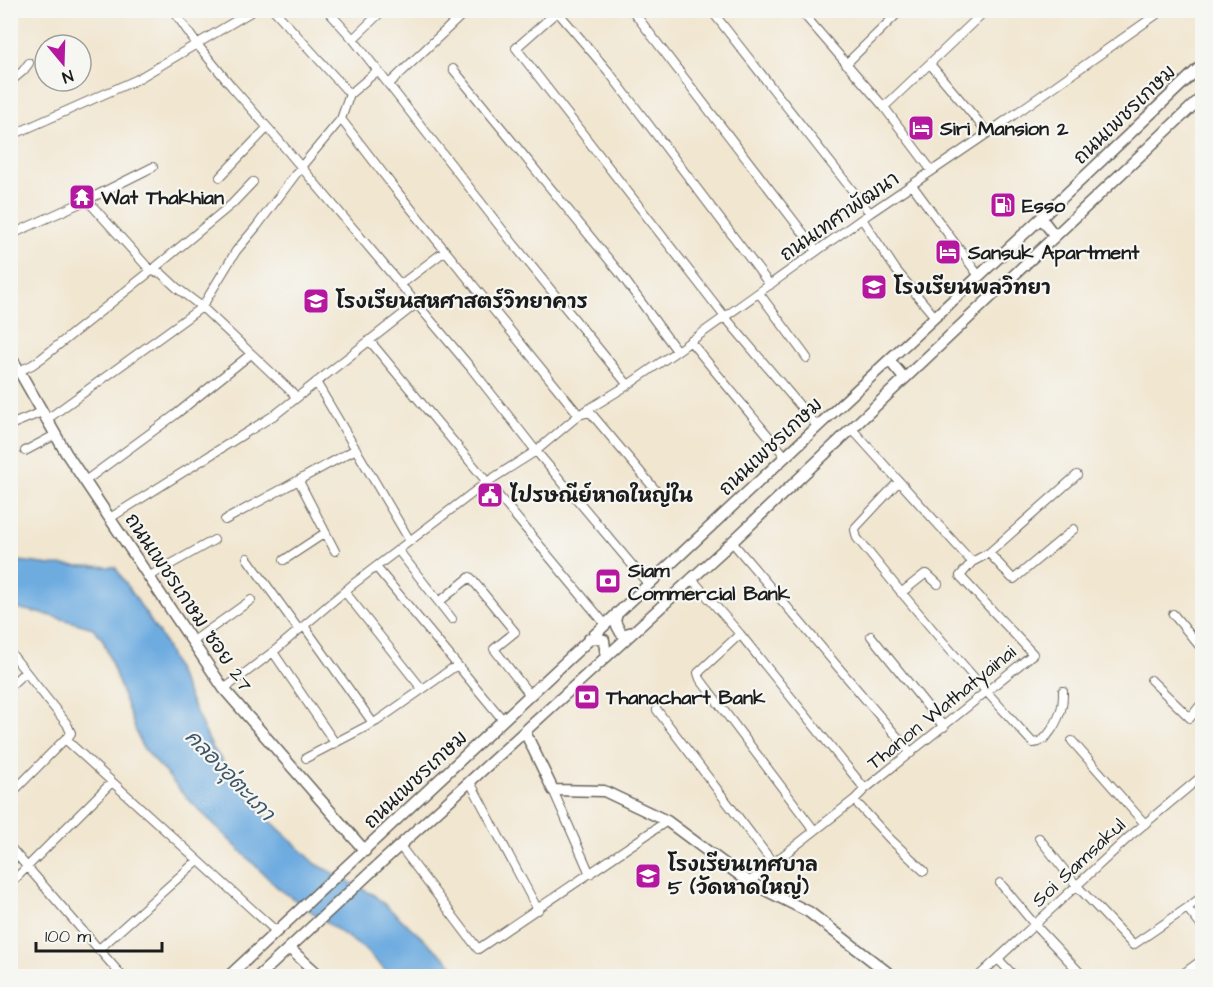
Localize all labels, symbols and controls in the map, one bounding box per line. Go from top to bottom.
north arrow [33,33,93,93]
street label: ถนนเพชรเกษม [1067,58,1182,171]
text: N [59,64,76,88]
hotel icon: Siri Mansion 2 [906,113,936,143]
place label: Siri Mansion 2 [939,115,1069,143]
street label: ถนนเทศาพัฒนา [774,165,905,268]
temple icon: Wat Thakhian [67,182,97,212]
place label: Wat Thakhian [100,184,224,212]
fuel station icon: Esso [988,190,1018,220]
place label: Esso [1022,192,1066,220]
hotel icon: Sansuk Apartment [933,237,963,267]
place label: Sansuk Apartment [967,239,1140,267]
school or university icon: โรงเรียนพลวิทยา [859,272,889,302]
place label: โรงเรียนพลวิทยา [893,274,1051,302]
school or university icon: โรงเรียนสหศาสตร์วิทยาคาร [301,286,331,316]
place label: โรงเรียนสหศาสตร์วิทยาคาร [335,288,588,316]
street label: ถนนเพชรเกษม [713,391,829,502]
public building icon: ไปรษณีย์หาดใหญ่ใน [475,480,505,510]
place label: ไปรษณีย์หาดใหญ่ใน [509,482,693,510]
street label: ถนนเพชรเกษม ซอย 27 [118,508,259,697]
place label: Siam Commercial Bank [627,557,791,608]
bank icon: Siam Commercial Bank [593,566,623,596]
street label: Thanon Wathatyainai [861,639,1023,777]
bank icon: Thanachart Bank [572,682,602,712]
place label: Thanachart Bank [605,684,766,712]
water label: คลองอุ่ตะเภา [178,723,282,829]
street label: ถนนเพชรเกษม [358,724,474,835]
street label: Soi Samsakul [1025,812,1132,914]
place label: โรงเรียนเทศบาล 5 (วัดหาดใหญ่) [667,851,818,902]
school or university icon: โรงเรียนเทศบาล 5 (วัดหาดใหญ่) [633,861,663,891]
scale bar [36,915,162,953]
text: 100 m [45,924,91,949]

